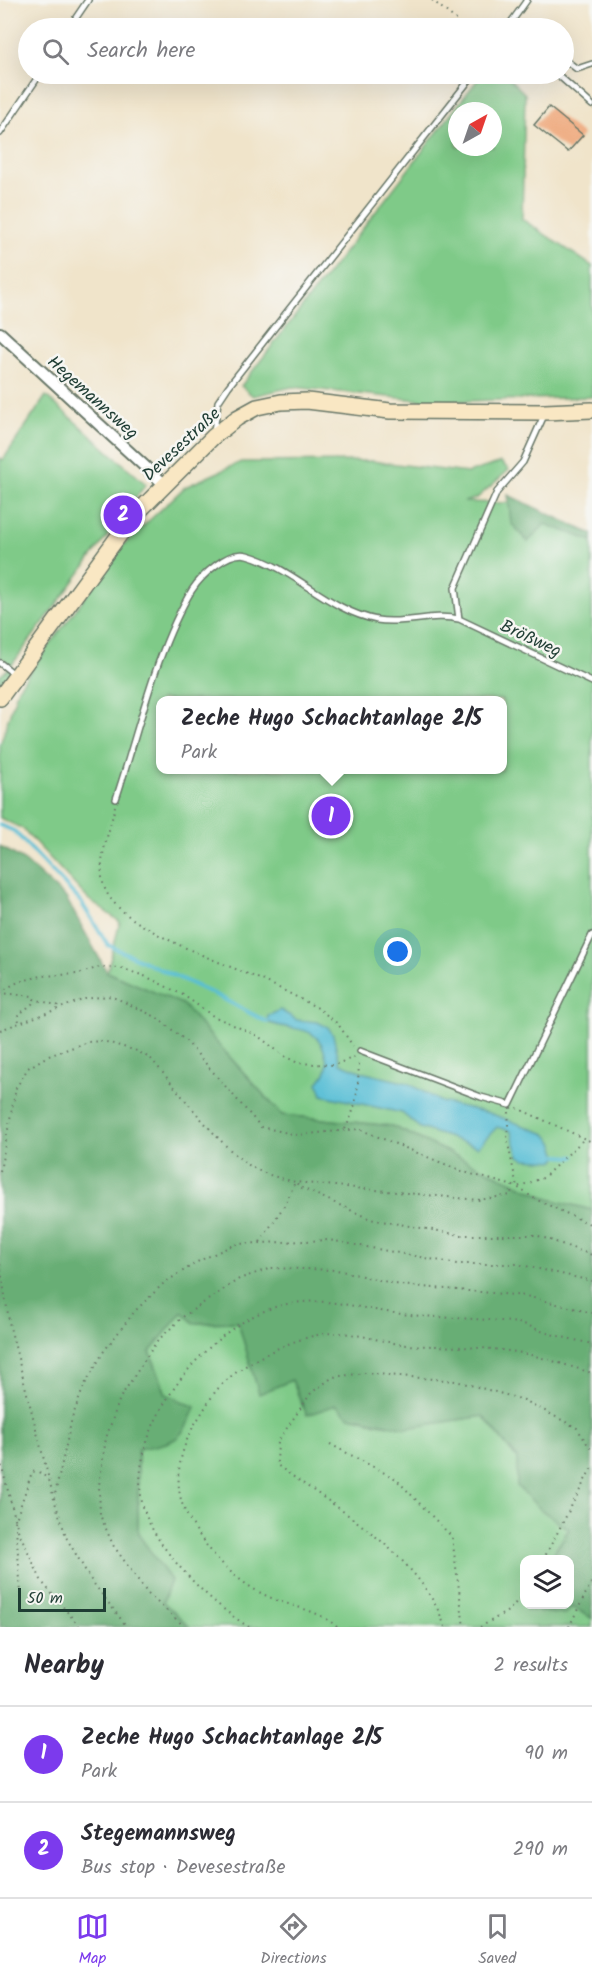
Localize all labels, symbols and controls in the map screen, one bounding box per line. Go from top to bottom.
search box [18,18,574,84]
text: Search here [87,34,195,69]
icon: search [39,35,72,68]
north arrow [448,102,502,156]
street label: Hegemannsweg [39,349,145,447]
street label: Devesestraße [136,401,228,489]
pin: 2 [104,492,142,538]
street label: Brößweg [495,613,566,666]
popup [156,696,507,774]
text: Zeche Hugo Schachtanlage 2/5 [181,702,482,737]
text: Park [181,737,217,769]
pin: 1 [312,794,350,838]
your location [383,937,412,966]
map controls [520,1555,574,1609]
button: layers [520,1555,574,1609]
scale bar [18,1585,106,1612]
text: 50 m [27,1586,63,1611]
text: Nearby [24,1645,104,1687]
text: 2 results [493,1650,568,1682]
text: Zeche Hugo Schachtanlage 2/5 [81,1721,382,1756]
text: 1 [40,1738,47,1770]
text: 90 m [524,1738,568,1770]
text: Park [81,1756,117,1788]
text: Stegemannsweg [81,1817,236,1852]
text: 2 [38,1834,49,1866]
text: 290 m [513,1834,568,1866]
text: Bus stop · Devesestraße [81,1852,285,1884]
tab: Map [76,1910,109,1971]
tab: Directions [260,1910,327,1971]
tab: Saved [478,1910,516,1971]

